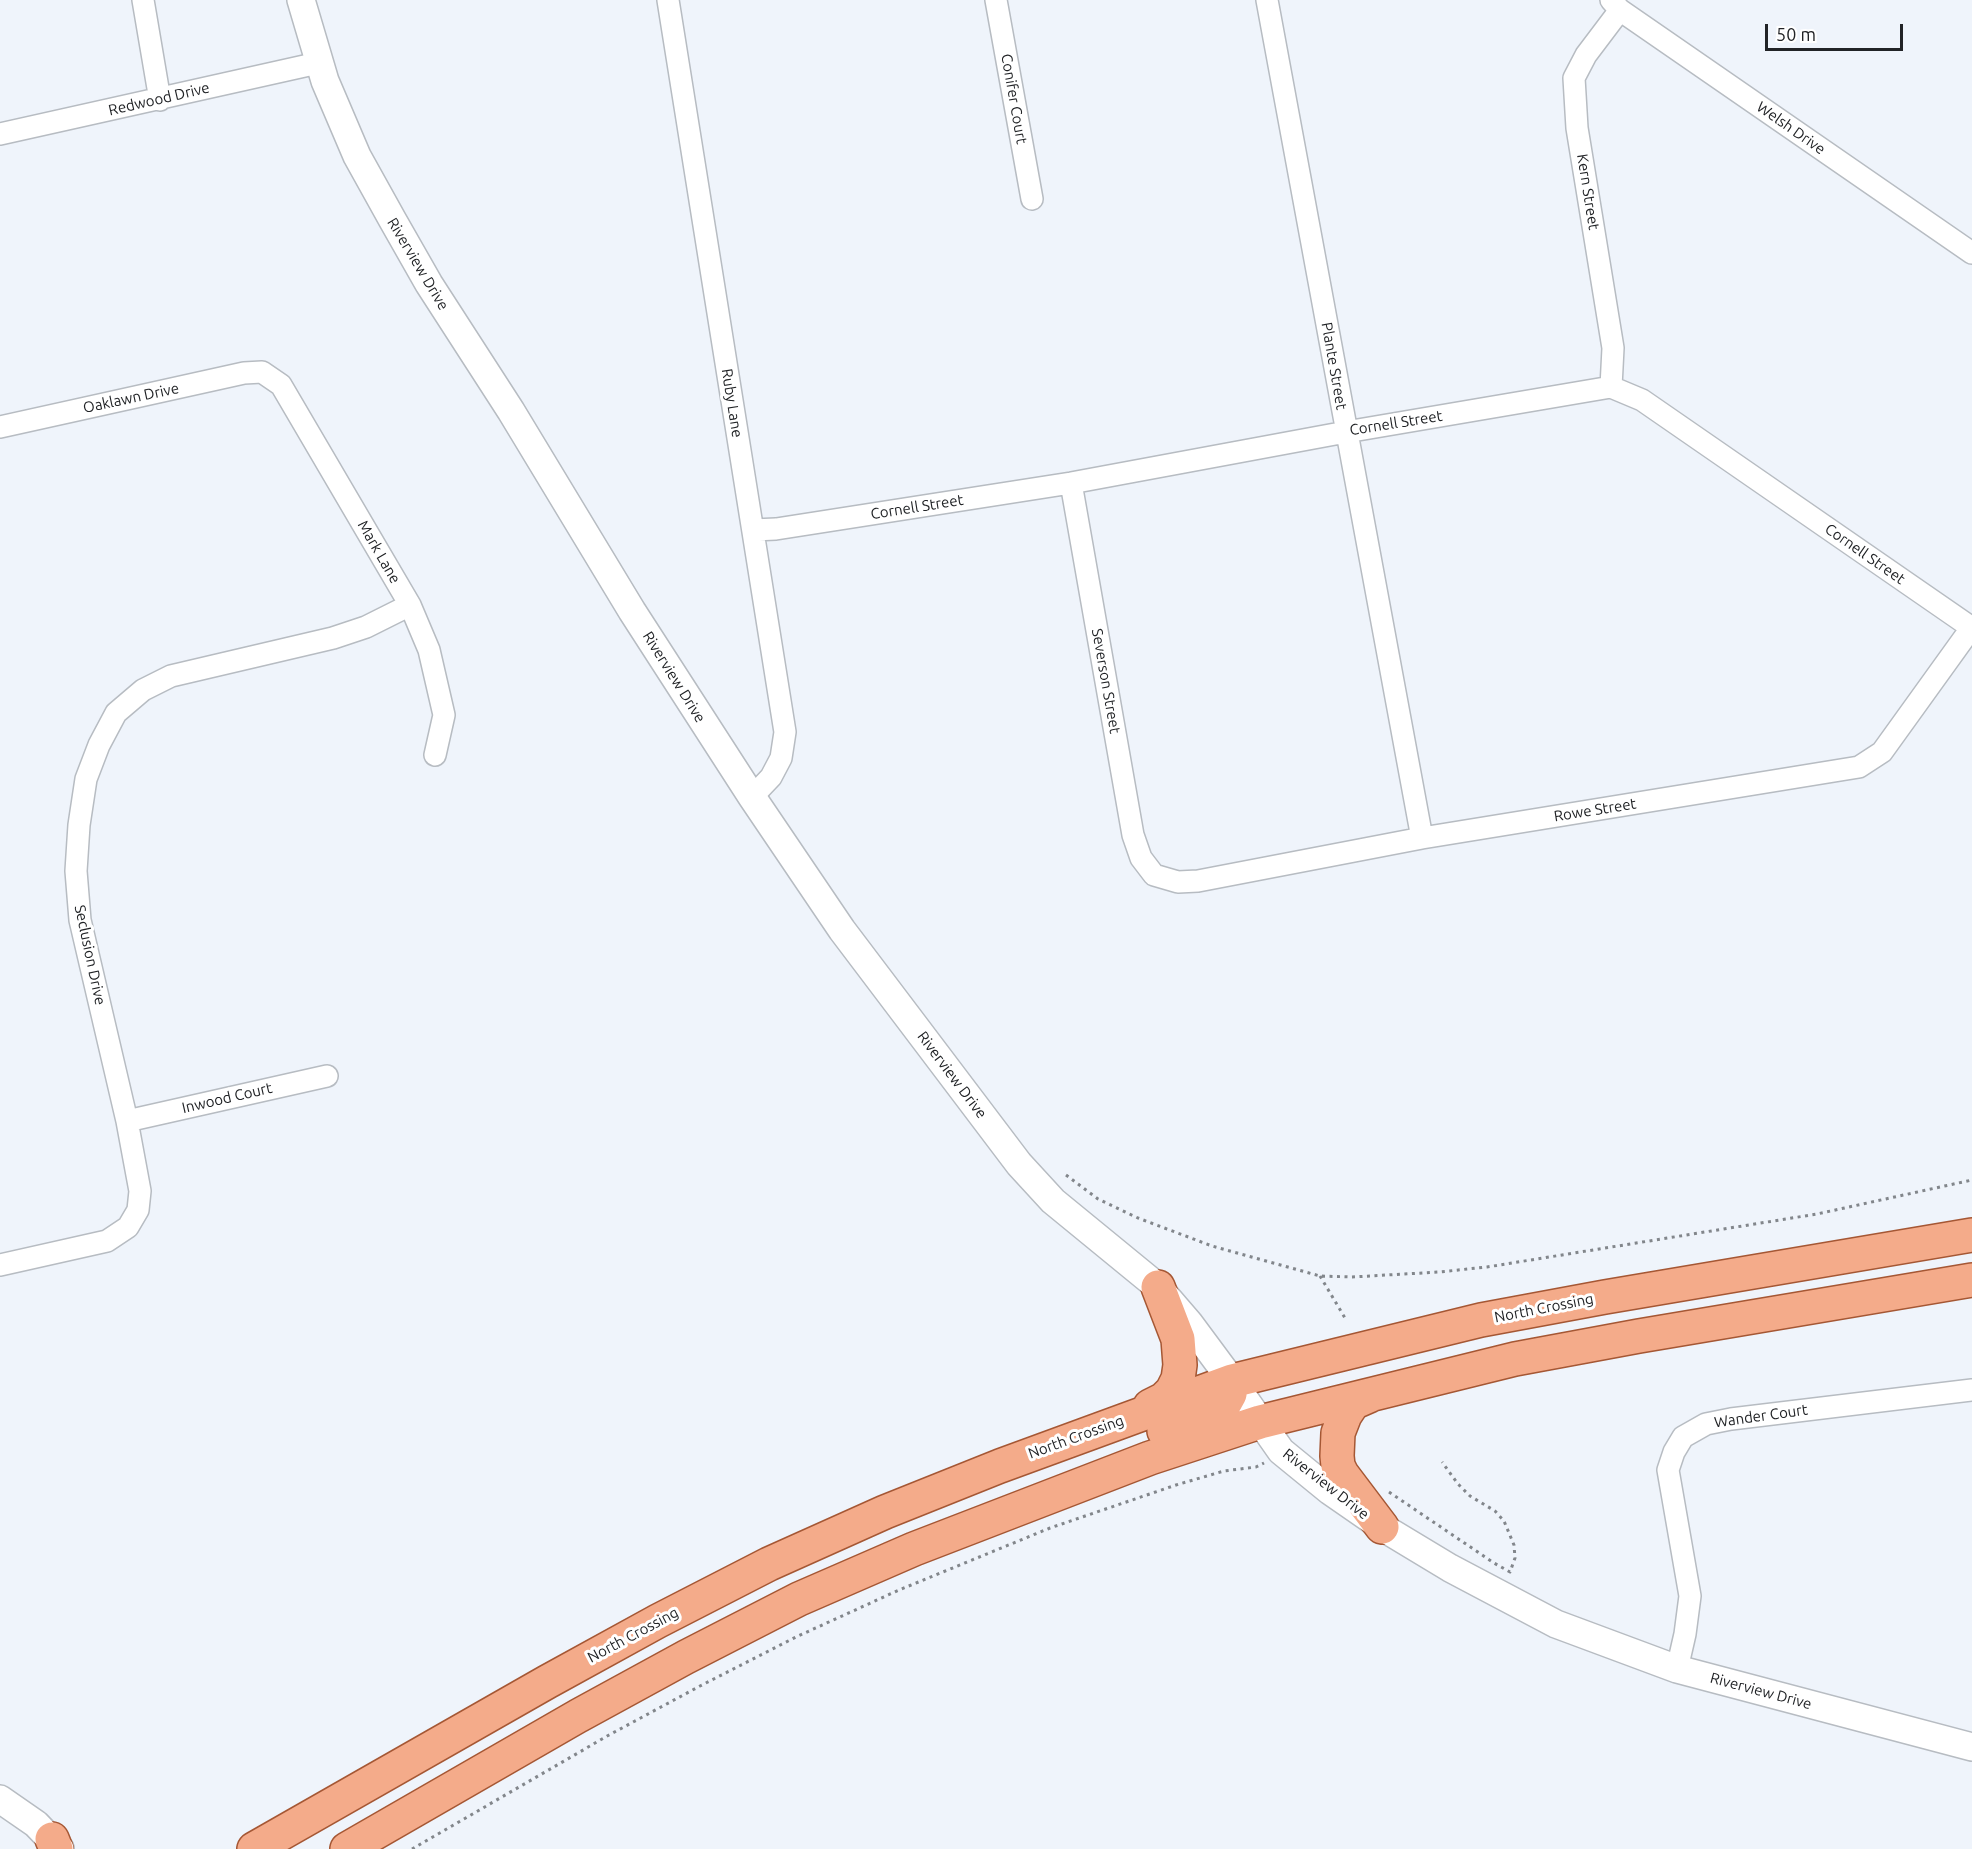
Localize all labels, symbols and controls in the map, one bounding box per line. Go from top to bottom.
scale bar [1768,12,1906,50]
text: 50 m [1776,24,1816,44]
street label: Conifer Court [997,52,1031,146]
street label: Redwood Drive [107,79,211,119]
street label: Welsh Drive [1753,98,1829,158]
street label: Kern Street [1573,153,1603,231]
street label: Riverview Drive [383,215,453,313]
street label: Plante Street [1317,321,1351,411]
street label: Ruby Lane [718,367,746,439]
street label: Oaklawn Drive [81,379,181,417]
street label: Cornell Street [1348,407,1444,439]
street label: Cornell Street [869,491,965,523]
street label: Mark Lane [354,517,404,587]
street label: Cornell Street [1821,520,1909,588]
street label: Severson Street [1088,627,1124,735]
street label: Riverview Drive [639,628,709,726]
street label: Rowe Street [1552,795,1638,825]
street label: Seclusion Drive [71,903,109,1007]
street label: Riverview Drive [913,1028,991,1122]
street label: Inwood Court [180,1079,274,1117]
street label: North Crossing [1493,1290,1595,1326]
street label: Wander Court [1713,1401,1809,1431]
street label: North Crossing [1026,1411,1126,1463]
street label: Riverview Drive [1279,1445,1373,1523]
street label: North Crossing [584,1603,682,1667]
street label: Riverview Drive [1708,1669,1814,1713]

